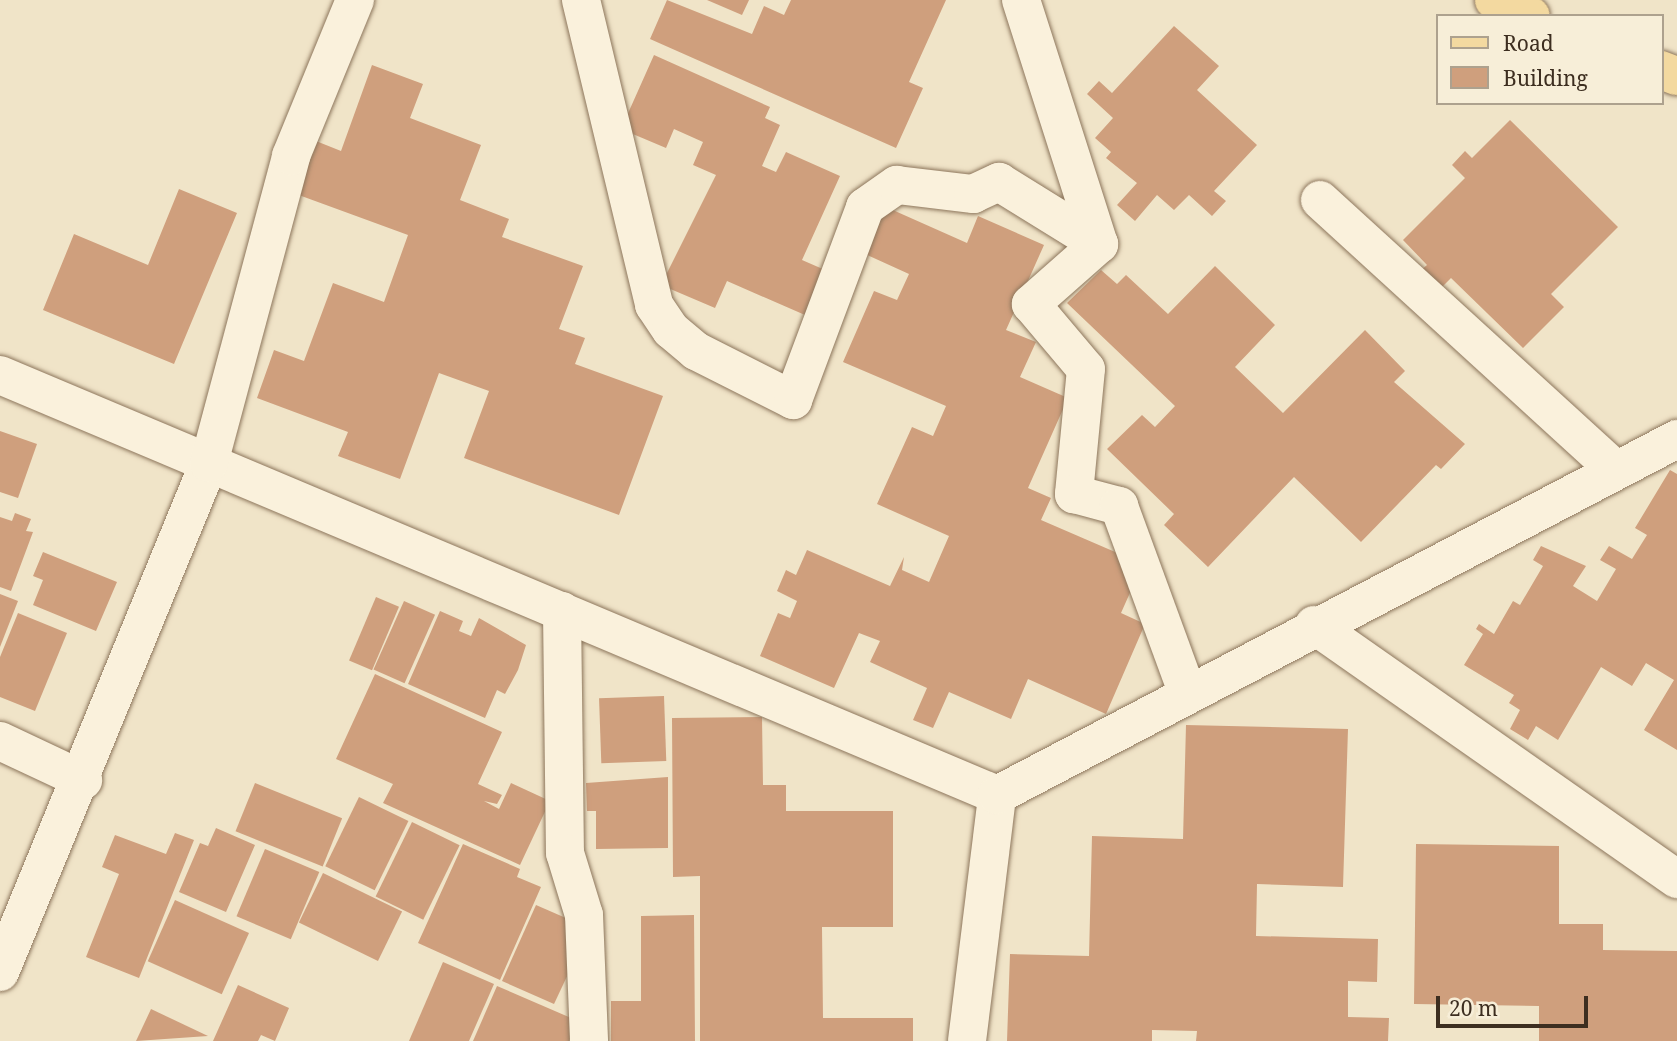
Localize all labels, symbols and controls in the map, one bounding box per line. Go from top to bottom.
legend [1436,14,1663,105]
text: Road [1503,29,1554,57]
text: Building [1503,64,1588,92]
scale bar [1439,982,1591,1026]
text: 20 m [1449,994,1498,1022]

